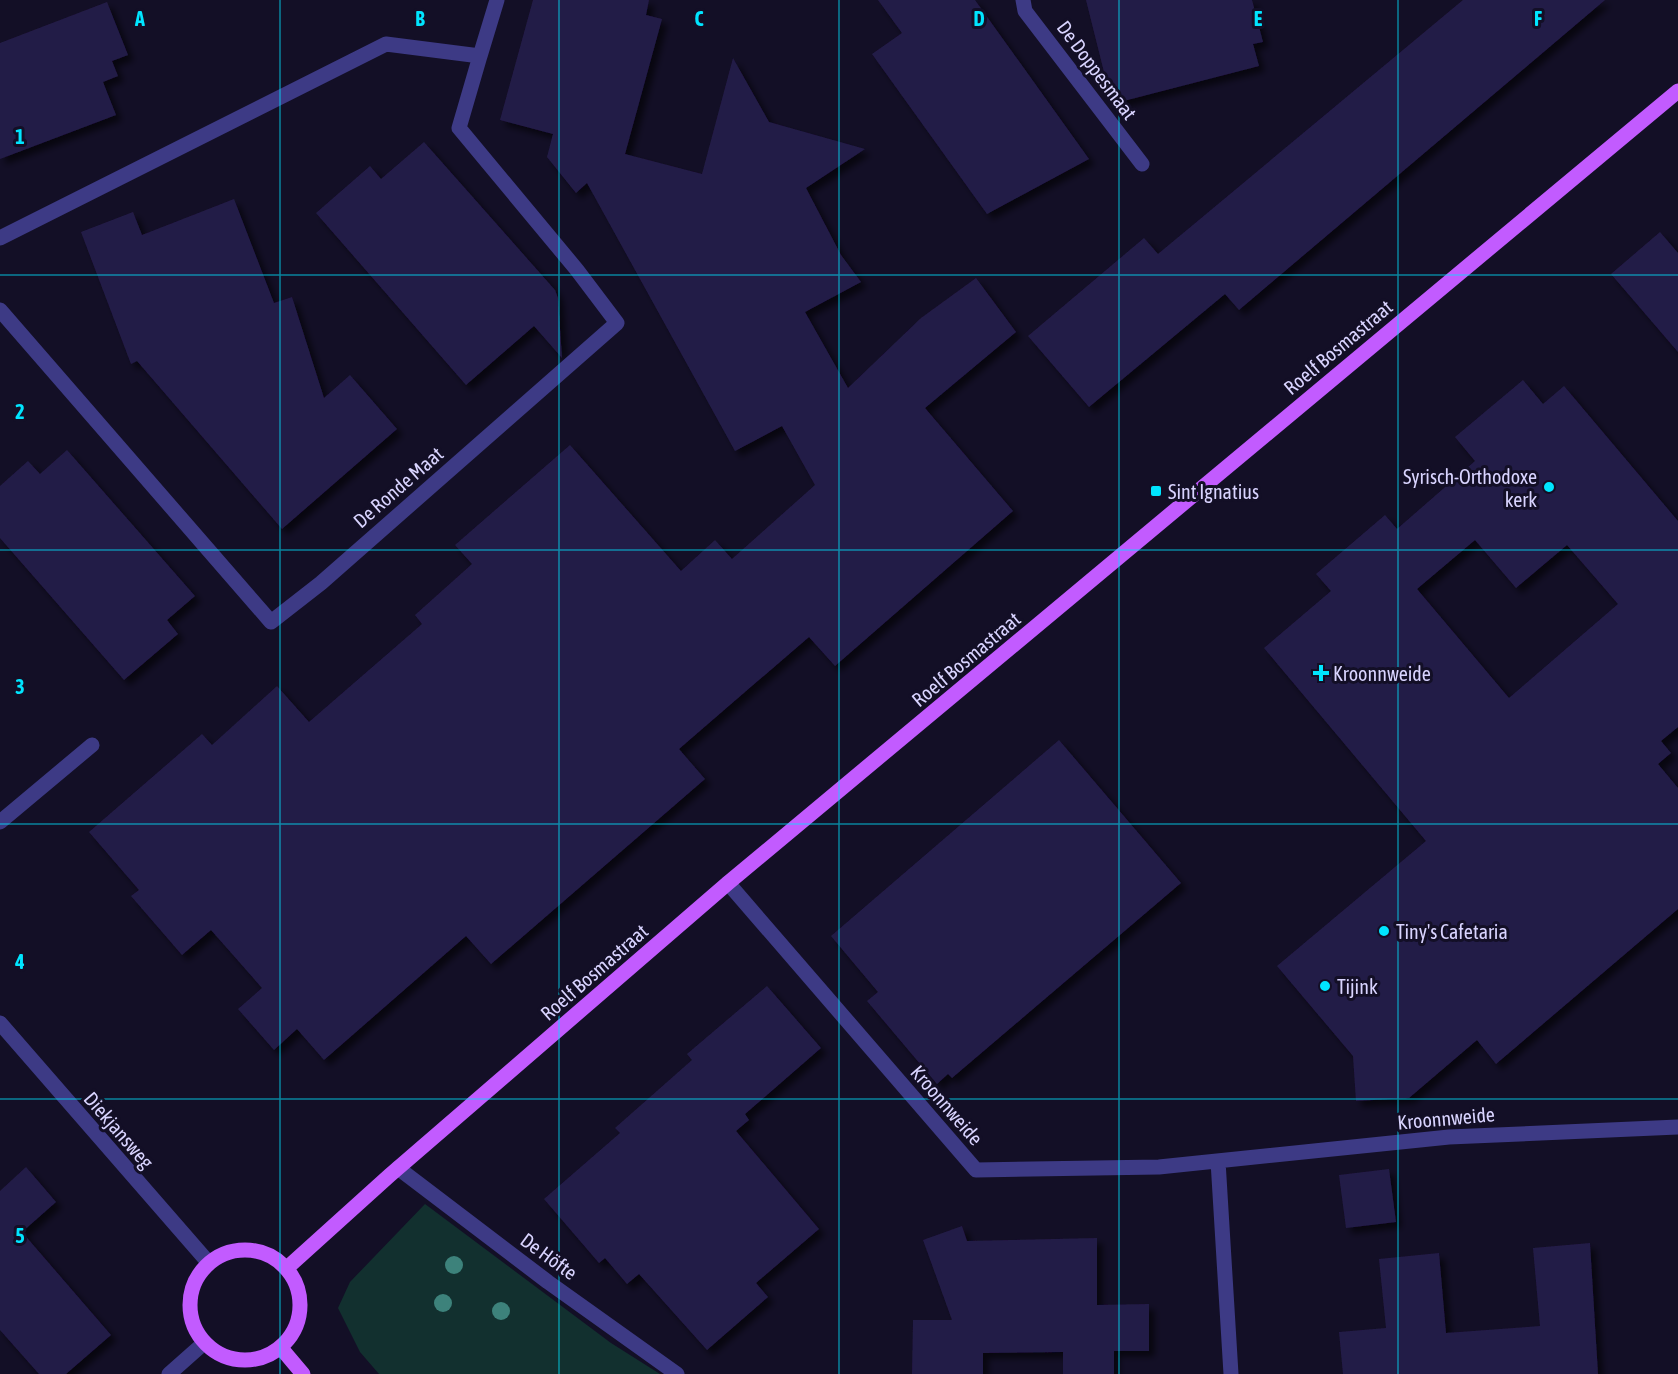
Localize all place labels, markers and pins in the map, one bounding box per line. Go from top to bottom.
place label: Syrisch-Orthodoxe kerk [1403,465,1537,511]
place label: Sint Ignatius [1168,480,1259,503]
marker: Syrisch-Orthodoxe kerk [1542,480,1556,494]
marker: Sint Ignatius [1149,484,1163,498]
place label: Kroonnweide [1333,662,1431,685]
marker: Kroonnweide [1314,666,1328,680]
place label: Tiny's Cafetaria [1396,920,1508,943]
marker: Tiny's Cafetaria [1377,924,1391,938]
place label: Tijink [1337,975,1378,998]
marker: Tijink [1318,979,1332,993]

